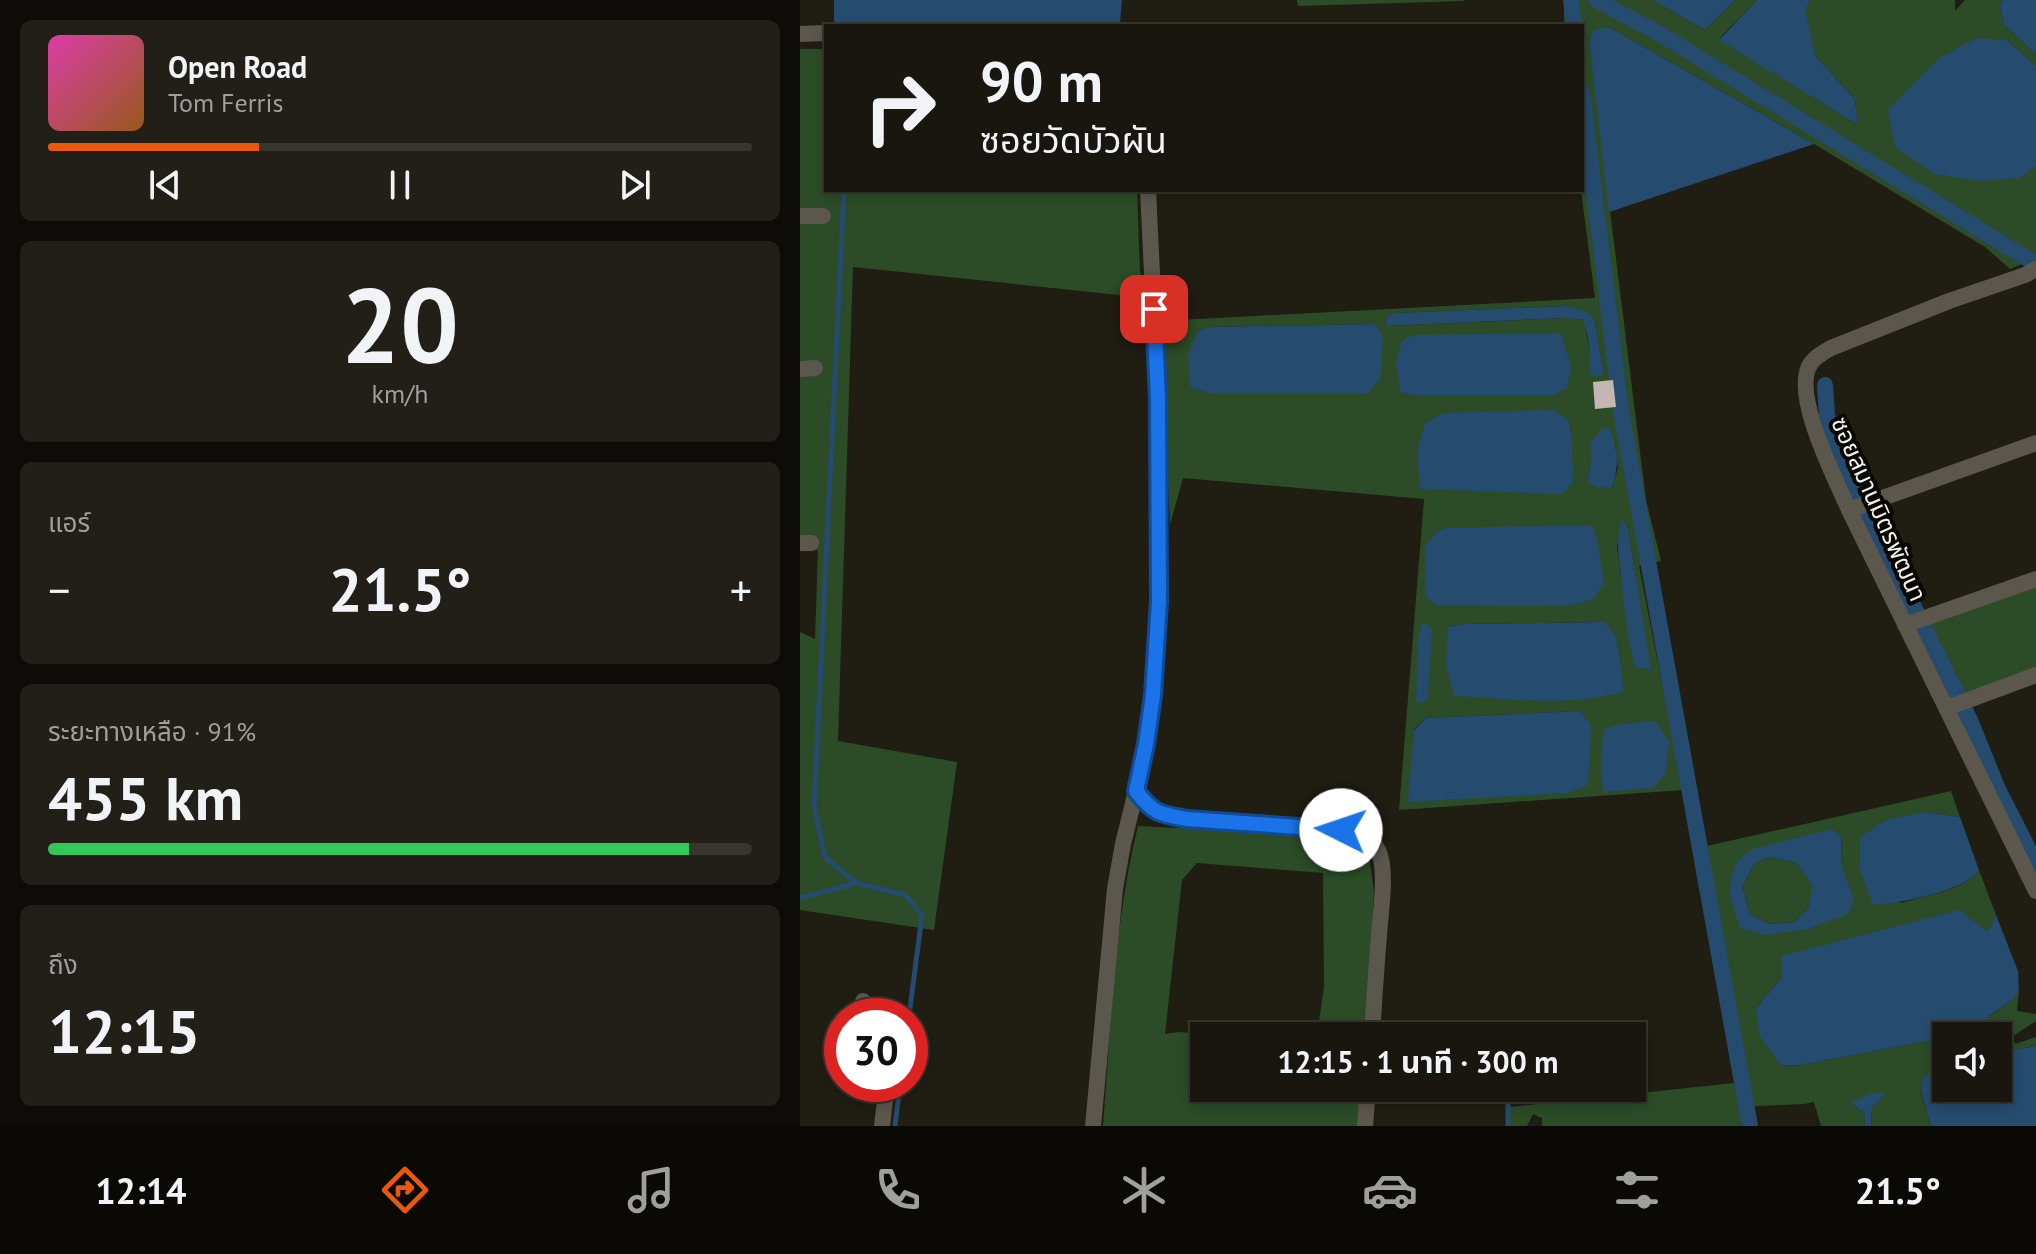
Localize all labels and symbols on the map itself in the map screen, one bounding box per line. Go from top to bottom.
pin [1120,275,1188,343]
street label: ซอยสมานมิตรพัฒนา [1824,412,1934,606]
position arrow [1299,788,1383,872]
speed limit sign: 30 [824,998,928,1102]

